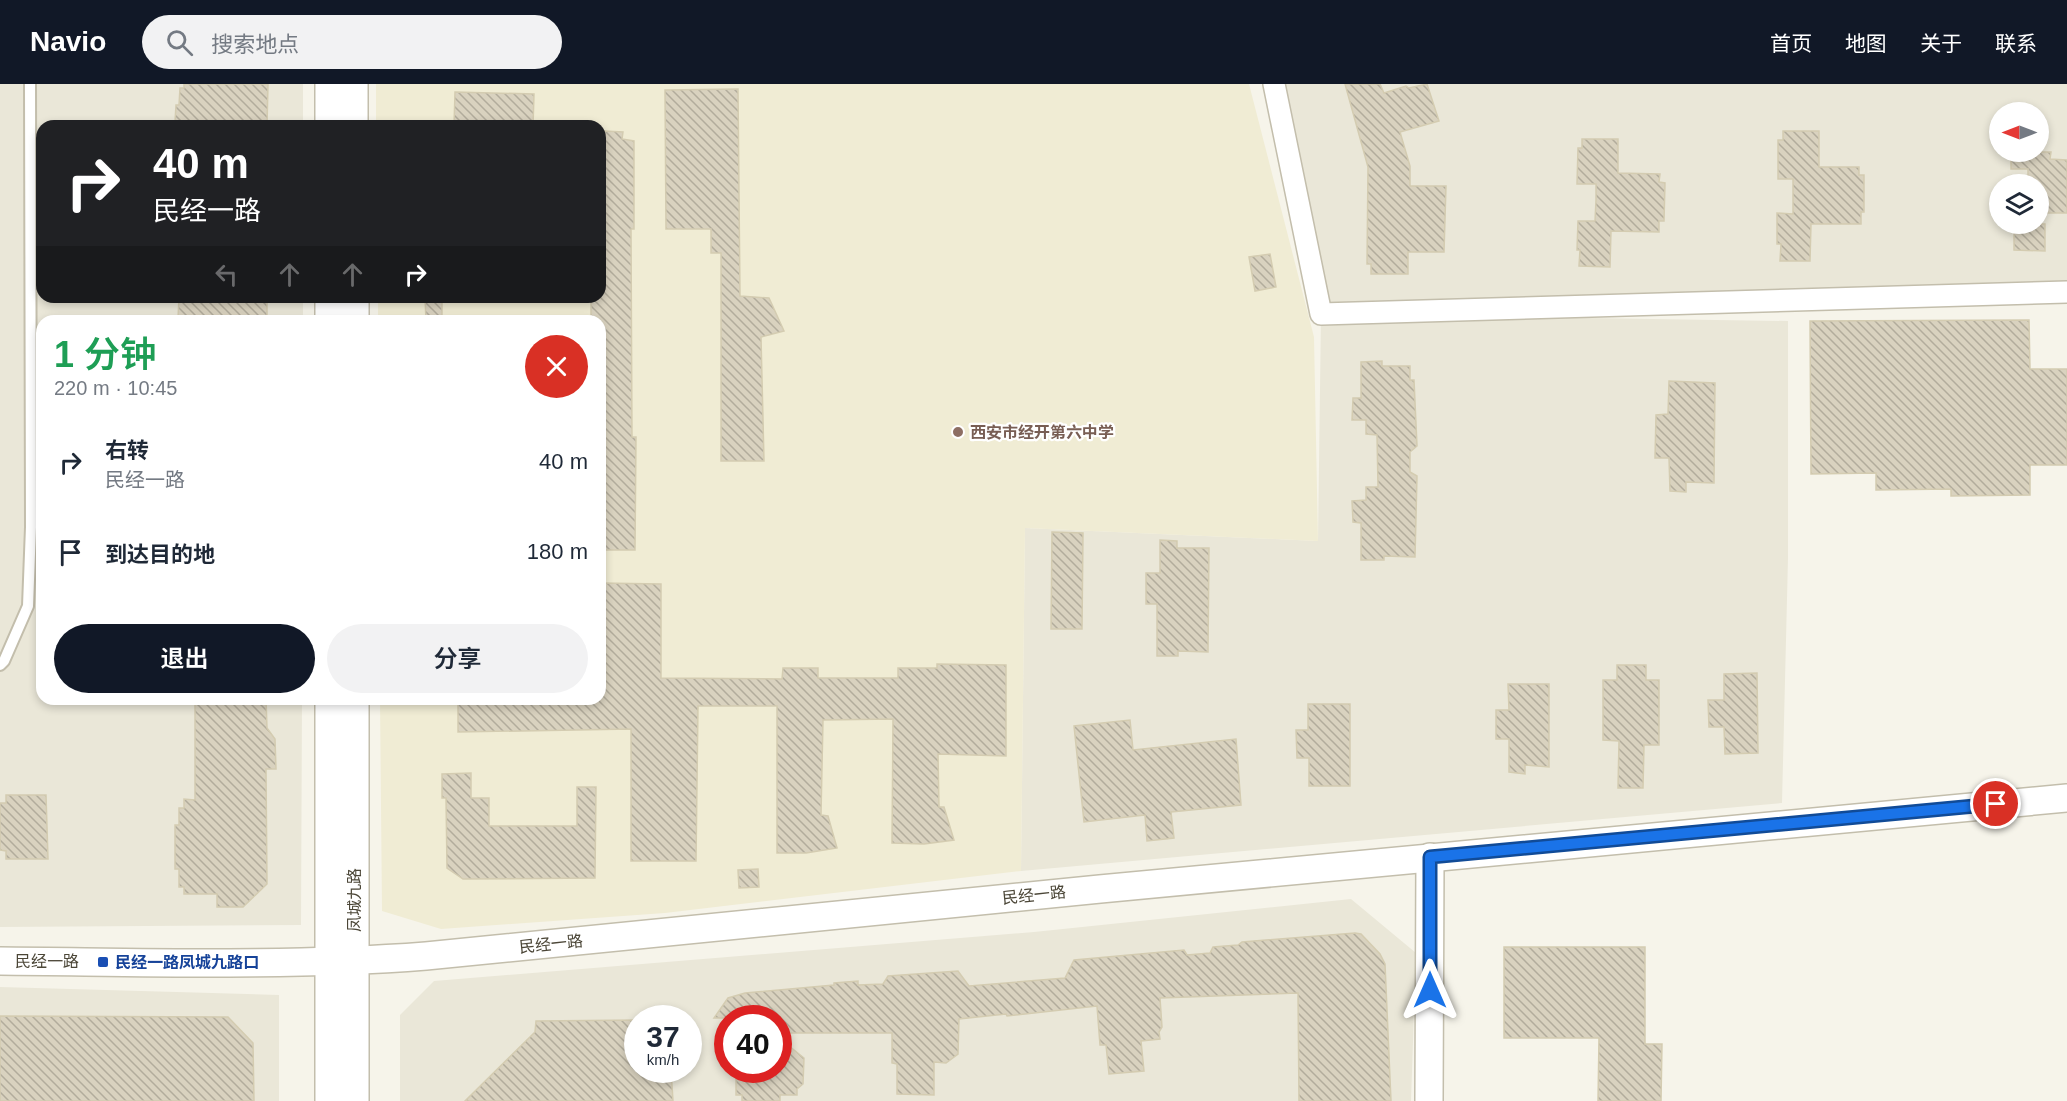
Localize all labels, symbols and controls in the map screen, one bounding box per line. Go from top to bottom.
search box [142,15,562,69]
text: Navio [30,26,106,57]
icon: search [163,26,196,59]
text: 搜索地点 [211,32,299,57]
text: 首页 [1770,32,1812,55]
text: 地图 [1845,32,1887,55]
text: 关于 [1920,32,1962,55]
text: 联系 [1995,32,2037,55]
north arrow [1989,102,2049,162]
map controls [1989,102,2049,234]
text: 40 m [153,140,249,187]
icon: right [54,144,132,222]
button: layers [1989,174,2049,234]
text: 民经一路 [153,196,261,226]
icon: left [210,258,243,291]
icon: ahead [273,258,306,291]
icon: ahead [336,258,369,291]
icon: right [399,258,432,291]
text: 1 分钟 [54,334,156,375]
button: close [525,335,588,398]
text: 220 m · 10:45 [54,377,177,399]
place label: 西安市经开第六中学 [970,424,1114,441]
marker: 西安市经开第六中学 [951,425,965,439]
text: 右转 [105,438,149,463]
icon: right [54,446,87,479]
text: 40 m [539,449,588,474]
text: 民经一路 [105,469,185,491]
icon: arrive [54,536,87,569]
text: 180 m [527,539,588,564]
text: 到达目的地 [105,542,215,567]
button: 退出 [54,624,315,693]
button: 分享 [327,624,588,693]
pin [1970,778,2021,829]
icon: arrive [1979,787,2012,820]
street label: 凤城九路 [346,868,363,932]
street label: 民经一路 [1001,883,1067,907]
street label: 民经一路 [518,932,584,956]
street label: 民经一路 [15,953,79,970]
place label: 民经一路凤城九路口 [115,953,259,971]
marker: 民经一路凤城九路口 [96,955,110,969]
position arrow [1398,958,1462,1022]
speed limit sign: 40 [714,1005,792,1083]
text: 37 [646,1020,680,1053]
text: km/h [647,1051,679,1068]

